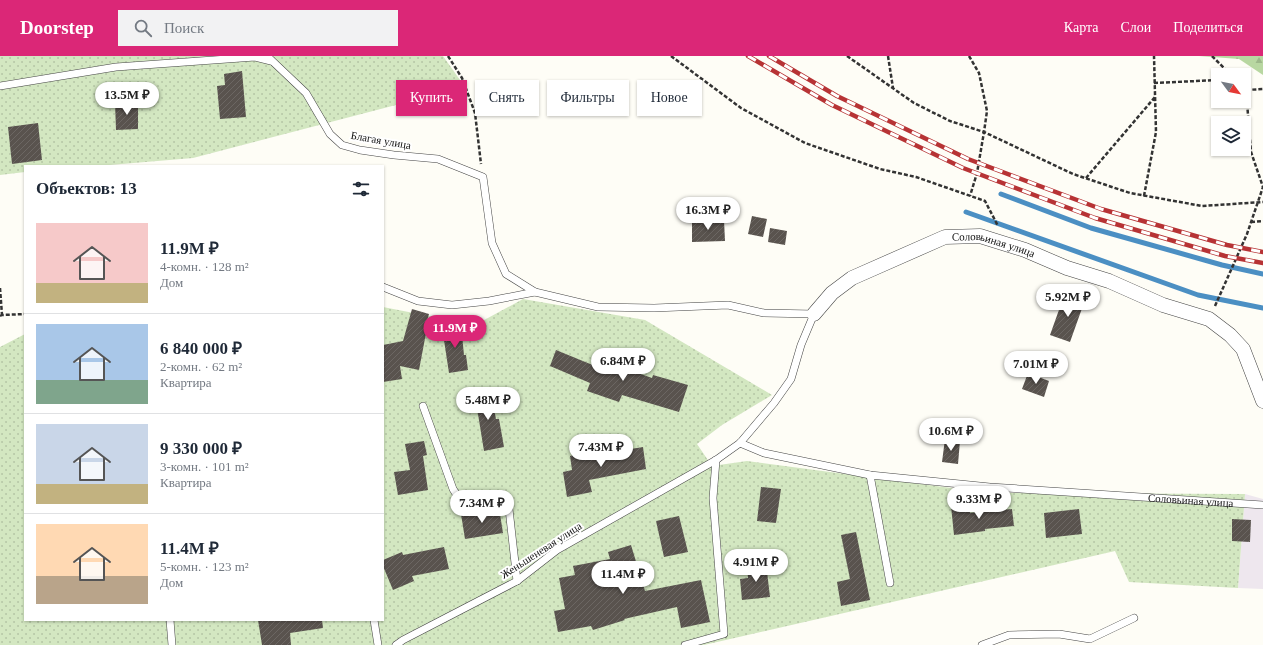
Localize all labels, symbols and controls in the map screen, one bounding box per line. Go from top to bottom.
search box [118,10,398,46]
text: Doorstep [20,17,94,38]
icon: search [132,17,154,39]
text: Поиск [164,20,204,36]
text: Карта [1064,20,1098,35]
text: Слои [1120,20,1151,35]
text: Поделиться [1173,20,1243,35]
north arrow [1211,68,1251,108]
map controls [1211,68,1251,156]
chip: Купить [396,80,467,116]
chip: Снять [475,80,539,116]
chip: Фильтры [547,80,629,116]
chip: Новое [637,80,702,116]
pin: 13.5M ₽ [90,82,164,116]
text: 13.5M ₽ [104,87,150,102]
button: layers [1211,116,1251,156]
street label: Благая улица [350,129,412,151]
icon: filters [350,178,372,200]
text: Объектов: 13 [36,179,137,198]
pin: 16.3M ₽ [671,197,745,231]
text: 16.3M ₽ [685,202,731,217]
street label: Соловьиная улица [952,230,1037,260]
icon: home [68,239,116,287]
text: 11.9M ₽ [160,239,219,258]
text: 4-комн. · 128 m² [160,259,249,274]
text: Дом [160,275,183,290]
pin: 5.92M ₽ [1031,284,1105,318]
text: 5.92M ₽ [1045,289,1091,304]
pin: 11.9M ₽ [418,315,492,349]
text: 11.9M ₽ [432,320,478,335]
text: 6 840 000 ₽ [160,339,242,358]
icon: home [68,340,116,388]
pin: 6.84M ₽ [586,348,660,382]
pin: 7.01M ₽ [999,351,1073,385]
text: 6.84M ₽ [600,353,646,368]
text: 7.01M ₽ [1013,356,1059,371]
text: 2-комн. · 62 m² [160,359,242,374]
text: Квартира [160,375,212,390]
pin: 5.48M ₽ [451,387,525,421]
text: 5.48M ₽ [465,392,511,407]
pin: 10.6M ₽ [914,418,988,452]
text: 10.6M ₽ [928,423,974,438]
pin: 7.43M ₽ [564,434,638,468]
text: 9 330 000 ₽ [160,439,242,458]
text: 7.43M ₽ [578,439,624,454]
icon: home [68,440,116,488]
text: 3-комн. · 101 m² [160,459,249,474]
text: Квартира [160,475,212,490]
pin: 9.33M ₽ [942,486,1016,520]
pin: 7.34M ₽ [445,490,519,524]
text: 9.33M ₽ [956,491,1002,506]
street label: Соловьиная улица [1148,491,1234,509]
text: 7.34M ₽ [459,495,505,510]
street label: Женьшеневая улица [498,519,584,581]
text: 11.4M ₽ [160,539,219,558]
icon: home [68,540,116,588]
pin: 4.91M ₽ [719,549,793,583]
text: 4.91M ₽ [733,554,779,569]
text: 5-комн. · 123 m² [160,559,249,574]
pin: 11.4M ₽ [586,561,660,595]
text: 11.4M ₽ [600,566,646,581]
text: Дом [160,575,183,590]

